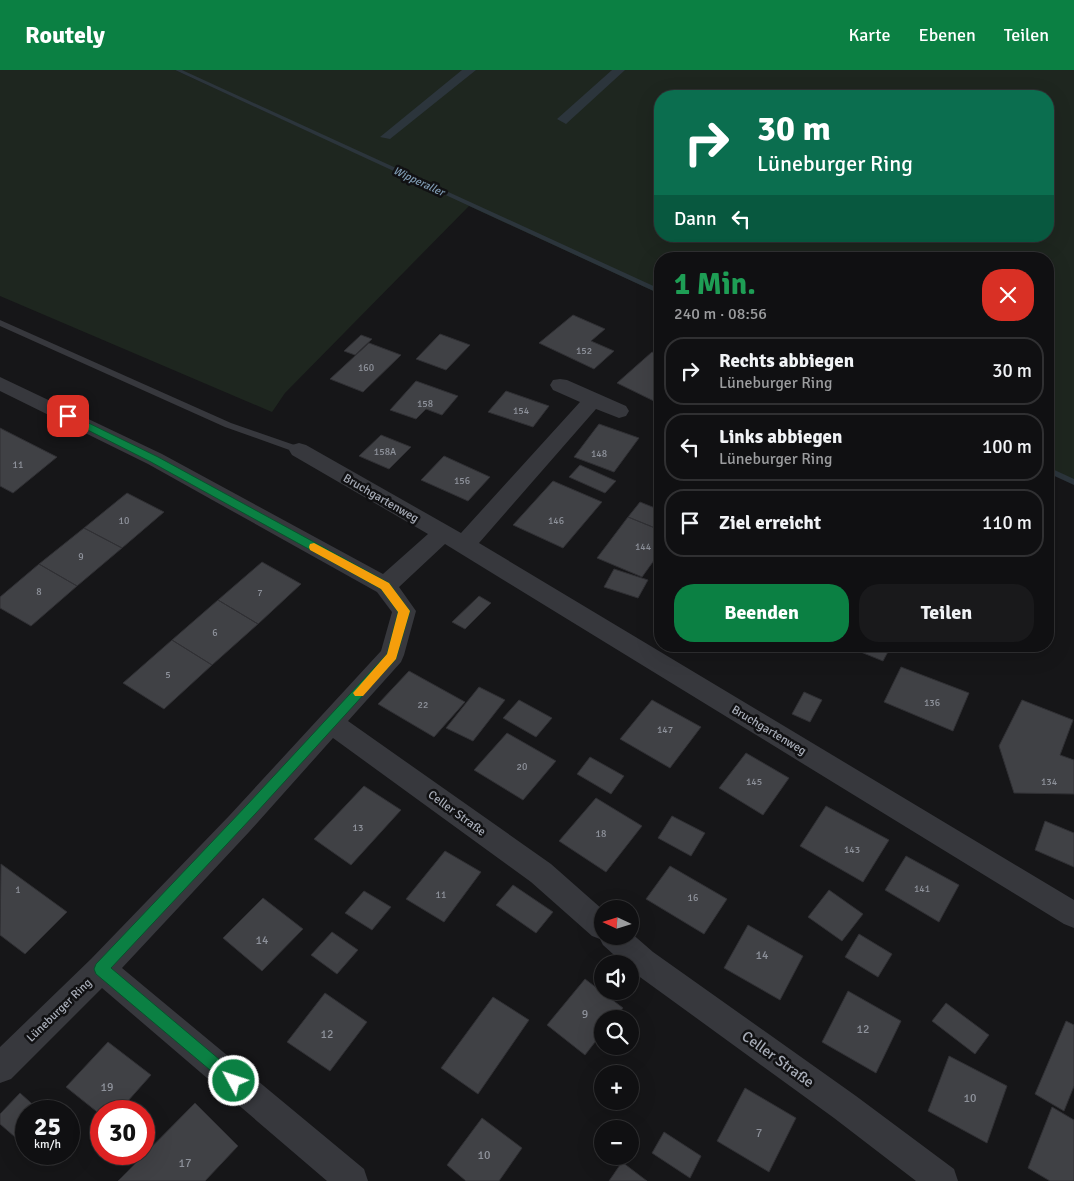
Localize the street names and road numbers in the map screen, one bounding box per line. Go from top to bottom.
street label: Bruchgartenweg [340,471,421,526]
street label: Bruchgartenweg [729,702,809,759]
street label: Celler Straße [425,787,489,839]
street label: Lüneburger Ring [24,975,95,1045]
street label: Celler Straße [738,1027,818,1091]

